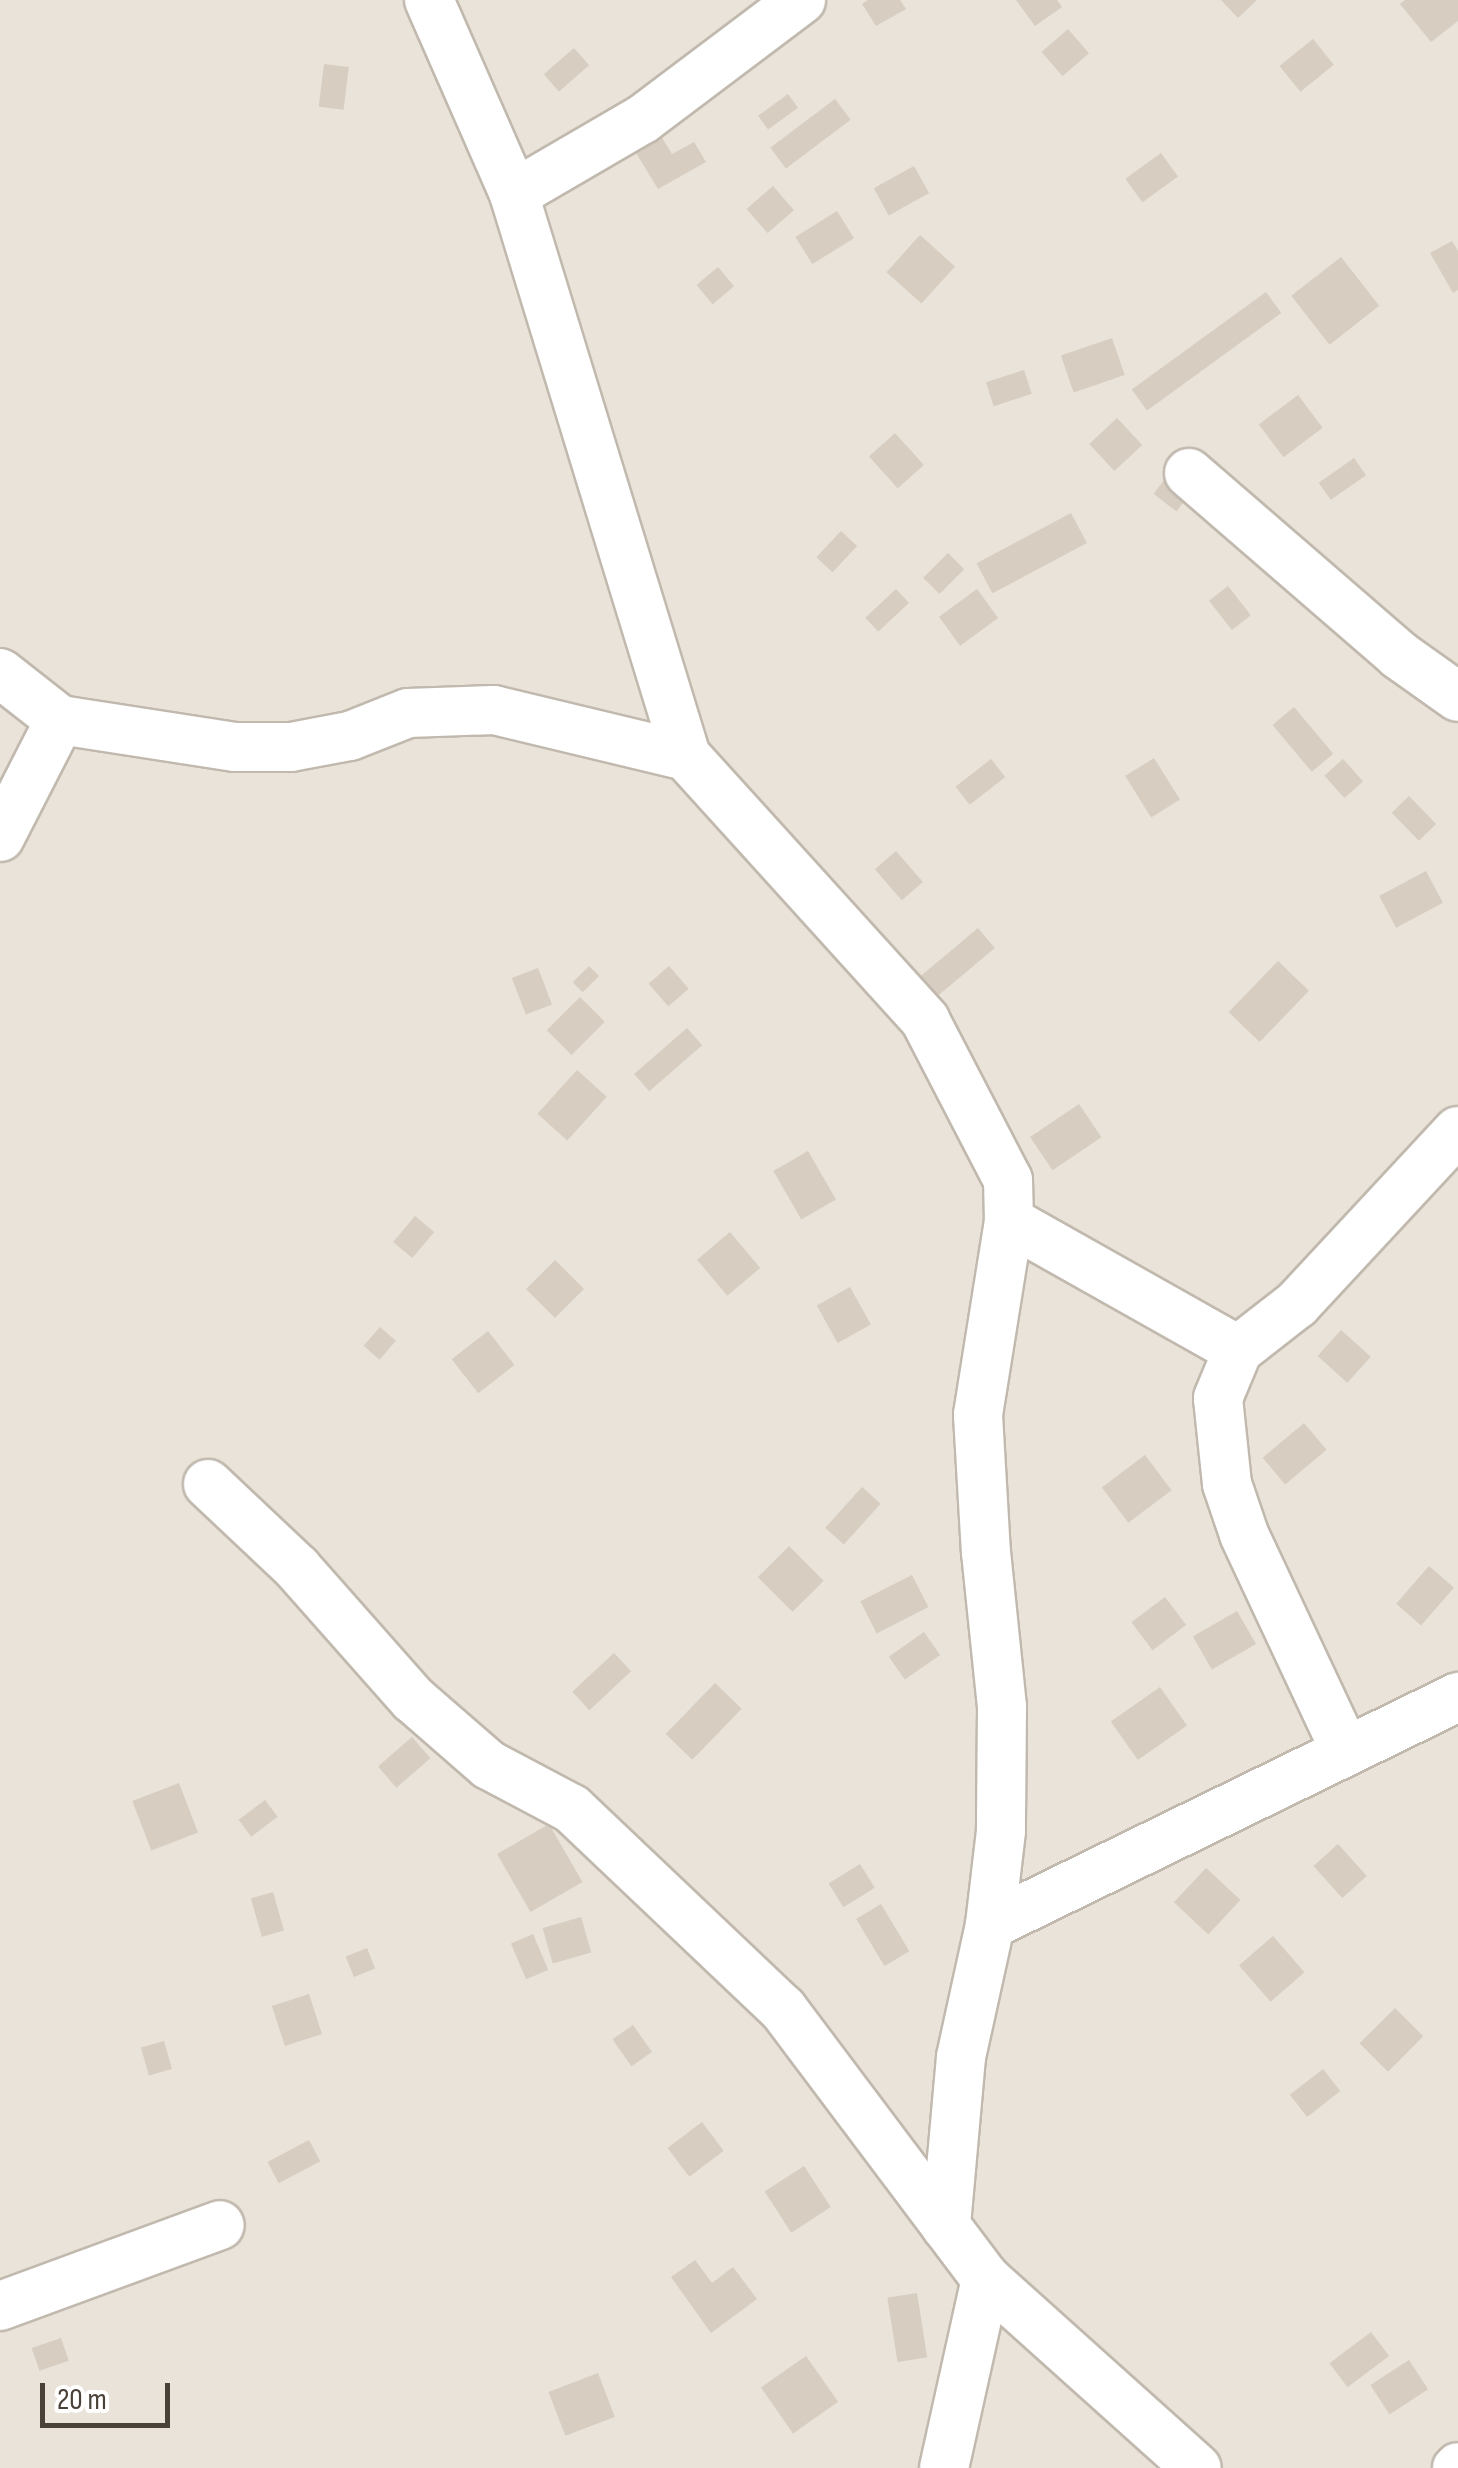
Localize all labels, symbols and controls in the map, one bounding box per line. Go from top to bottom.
scale bar [45,2363,175,2425]
text: 20 m [57,2382,107,2418]

